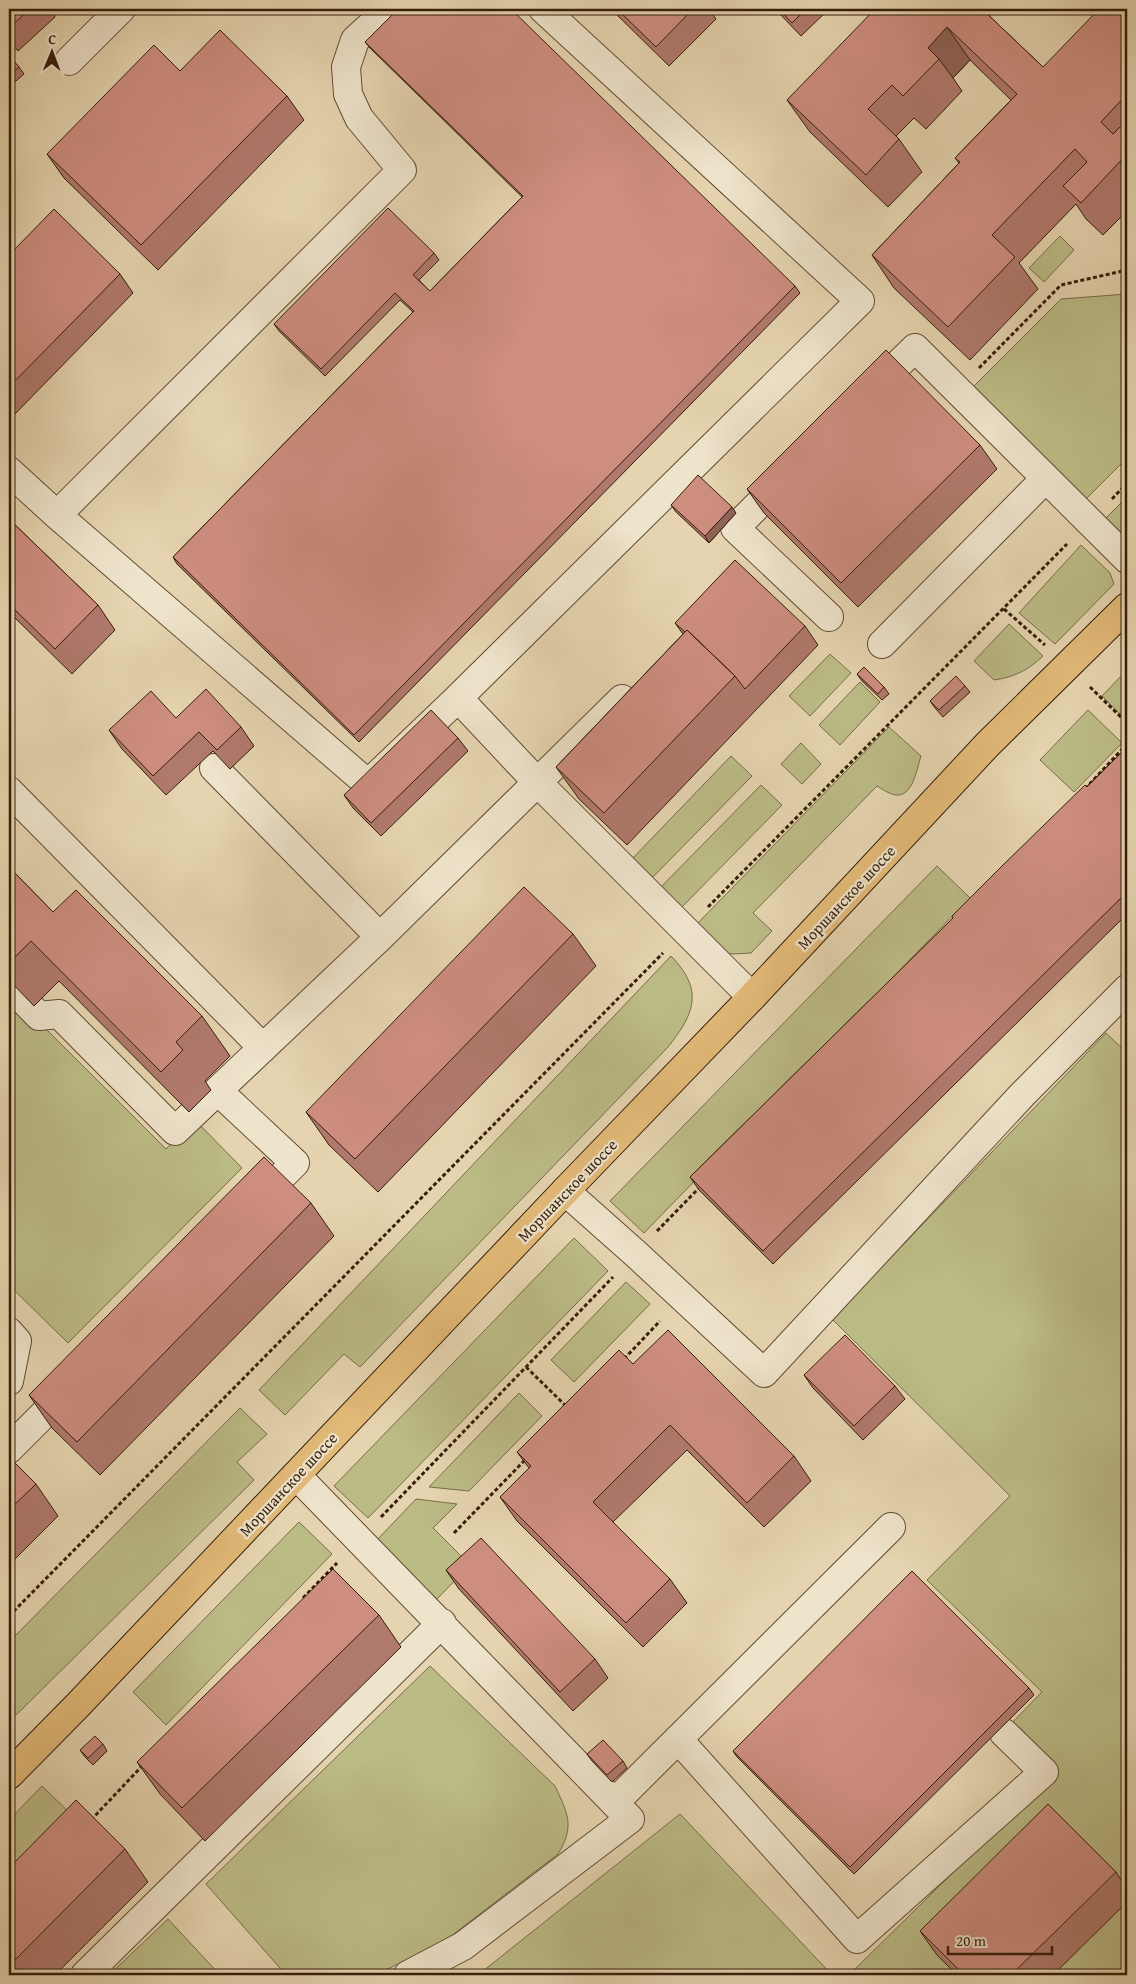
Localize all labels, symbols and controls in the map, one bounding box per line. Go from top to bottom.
north arrow [28,28,78,78]
text: С [48,29,56,49]
street label: Моршанское шоссе [791,839,901,955]
street label: Моршанское шоссе [511,1133,623,1247]
street label: Моршанское шоссе [233,1426,343,1542]
scale bar [948,1924,1052,1956]
text: 20 m [956,1930,987,1951]

